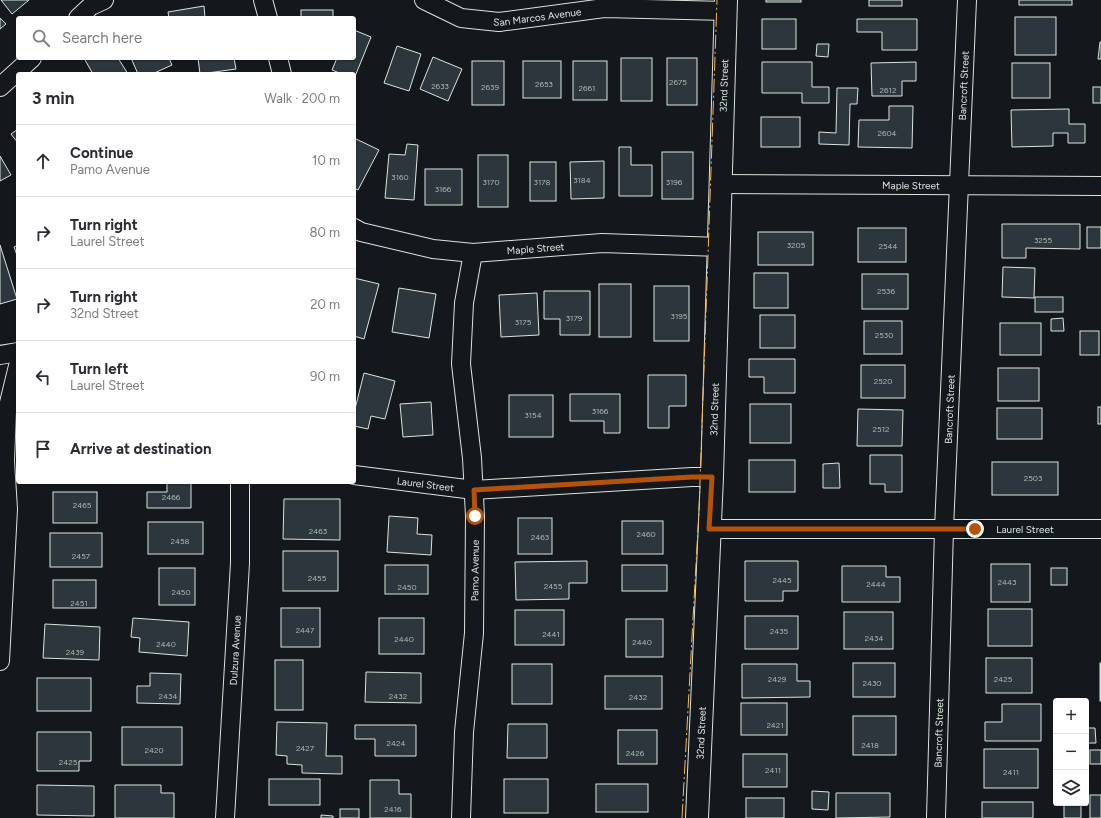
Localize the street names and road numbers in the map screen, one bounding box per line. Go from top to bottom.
street label: San Marcos Avenue [493,5,583,29]
street label: Bancroft Street [955,50,971,121]
street label: 32nd Street [716,59,731,112]
street label: Maple Street [882,178,940,192]
street label: Maple Street [506,239,565,257]
street label: Bancroft Street [941,374,957,444]
street label: 32nd Street [707,382,721,436]
street label: Laurel Street [396,474,455,494]
street label: Laurel Street [996,523,1054,536]
street label: Pamo Avenue [468,539,481,601]
street label: Dulzura Avenue [226,614,243,686]
street label: Bancroft Street [931,698,946,768]
street label: 32nd Street [693,706,708,760]

